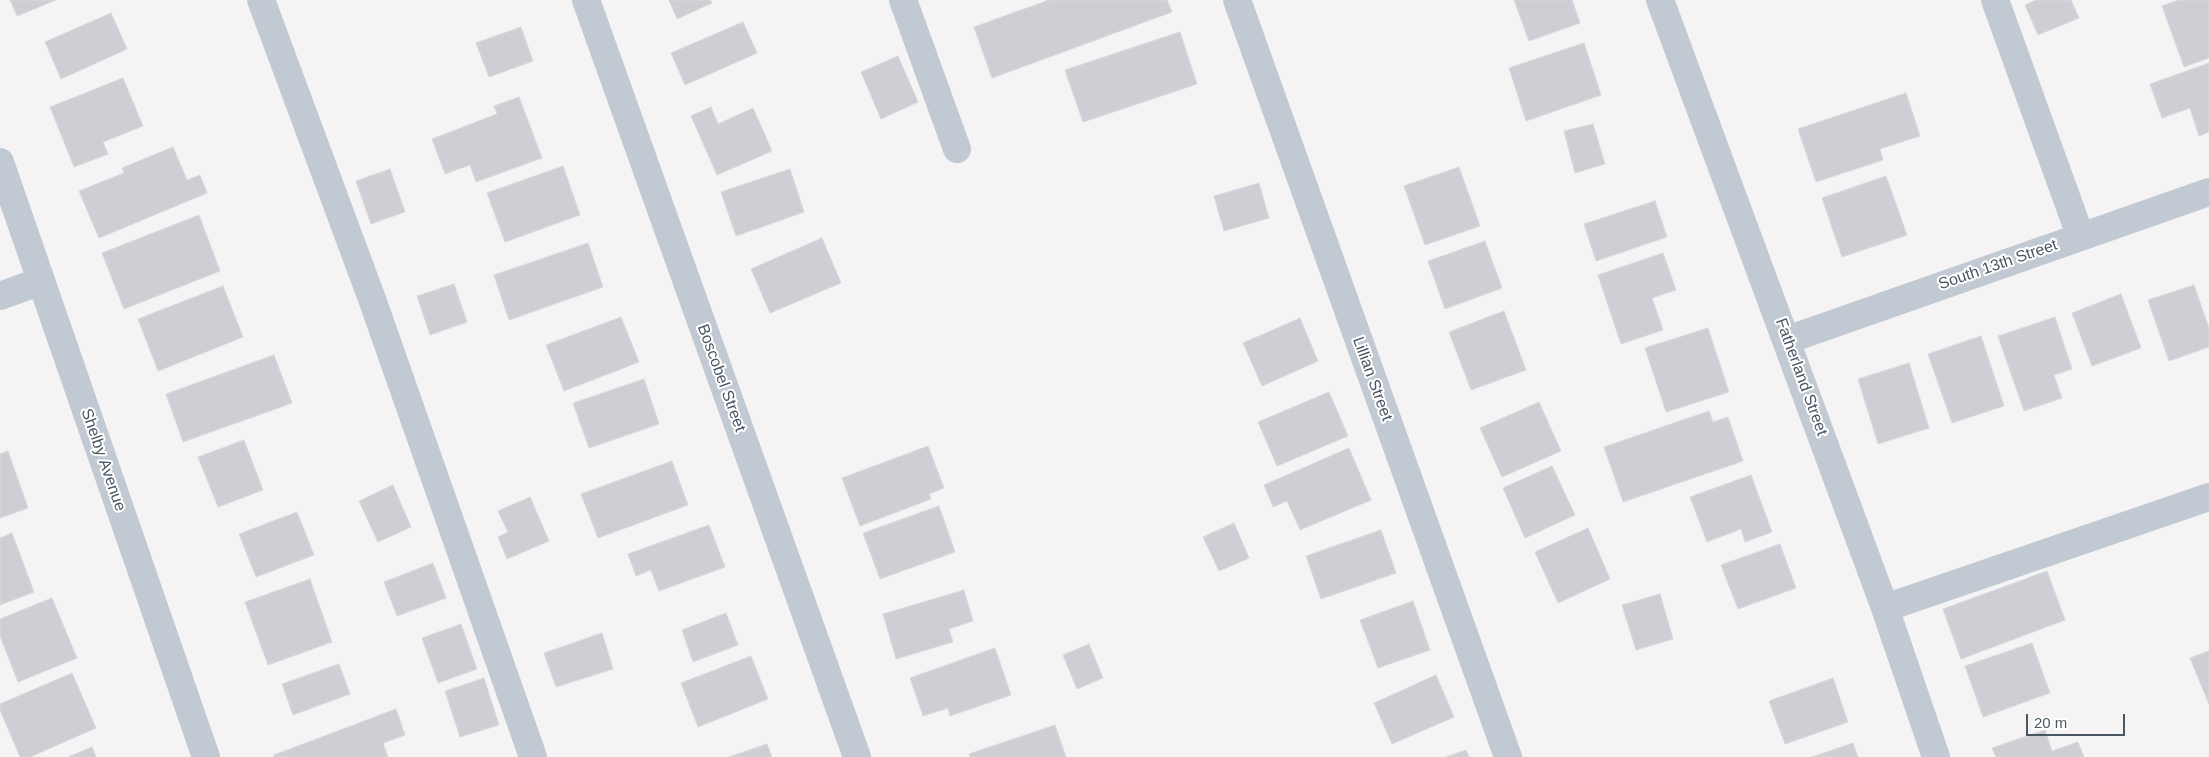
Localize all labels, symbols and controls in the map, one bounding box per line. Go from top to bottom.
street label: South 13th Street [1936,236,2060,294]
street label: Fatherland Street [1771,316,1831,438]
street label: Boscobel Street [693,322,749,434]
street label: Lillian Street [1348,334,1396,424]
street label: Shelby Avenue [76,406,130,514]
scale bar [2029,704,2128,736]
text: 20 m [2034,714,2067,731]

